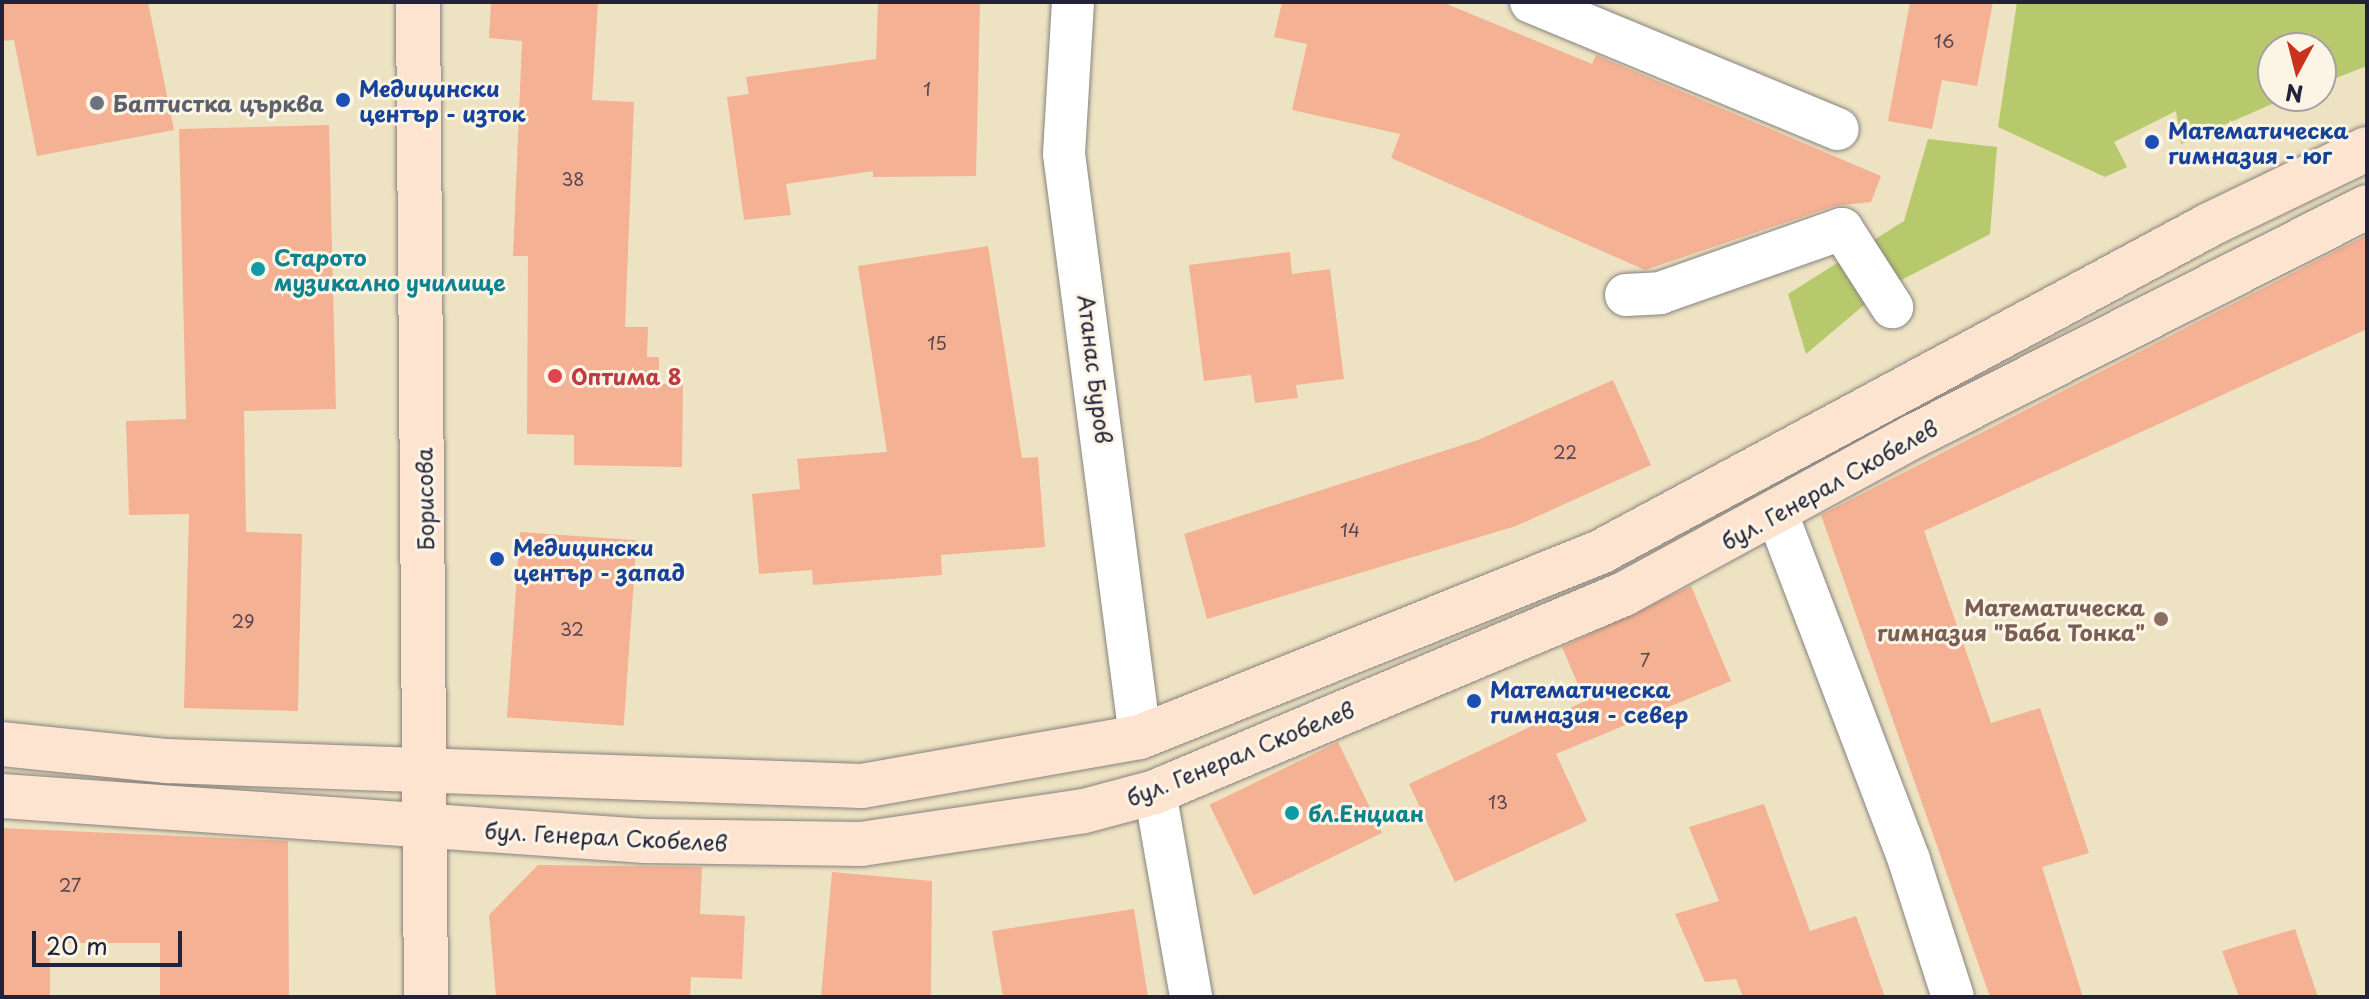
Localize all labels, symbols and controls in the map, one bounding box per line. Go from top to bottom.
house number: 16 [1934,30,1954,52]
north arrow [2257,32,2337,112]
place label: Медицински център - изток [359,74,527,126]
text: N [2284,77,2305,112]
house number: 1 [923,78,931,100]
place label: Баптистка църква [113,90,326,116]
marker: Медицински център - изток [334,91,352,109]
marker: Баптистка църква [88,94,106,112]
place label: Математическа гимназия - юг [2168,116,2349,168]
marker: Математическа гимназия - юг [2143,133,2161,151]
house number: 38 [561,168,585,190]
place label: Старото музикално училище [274,243,506,294]
marker: Старото музикално училище [249,260,267,278]
street label: Атанас Буров [1074,293,1118,445]
house number: 15 [927,332,947,354]
place label: Оптима 8 [571,363,682,389]
marker: Оптима 8 [546,367,564,385]
street label: бул. Генерал Скобелев [1716,413,1942,555]
house number: 22 [1553,441,1577,463]
street label: Борисова [410,447,438,551]
house number: 14 [1340,519,1360,541]
place label: Медицински център - запад [513,533,686,584]
marker: Медицински център - запад [488,550,506,568]
place label: Математическа гимназия "Баба Тонка" [1876,593,2145,644]
house number: 29 [232,610,254,632]
marker: Математическа гимназия "Баба Тонка" [2152,610,2170,628]
house number: 32 [560,618,584,640]
house number: 7 [1640,649,1650,671]
place label: Математическа гимназия - север [1490,675,1688,726]
marker: Математическа гимназия - север [1465,692,1483,710]
street label: бул. Генерал Скобелев [1122,695,1358,811]
house number: 13 [1488,791,1508,813]
place label: бл.Енциан [1308,800,1424,826]
marker: бл.Енциан [1283,804,1301,822]
street label: бул. Генерал Скобелев [483,816,729,856]
house number: 27 [59,874,81,896]
scale bar [36,915,186,965]
text: 20 m [46,927,108,963]

